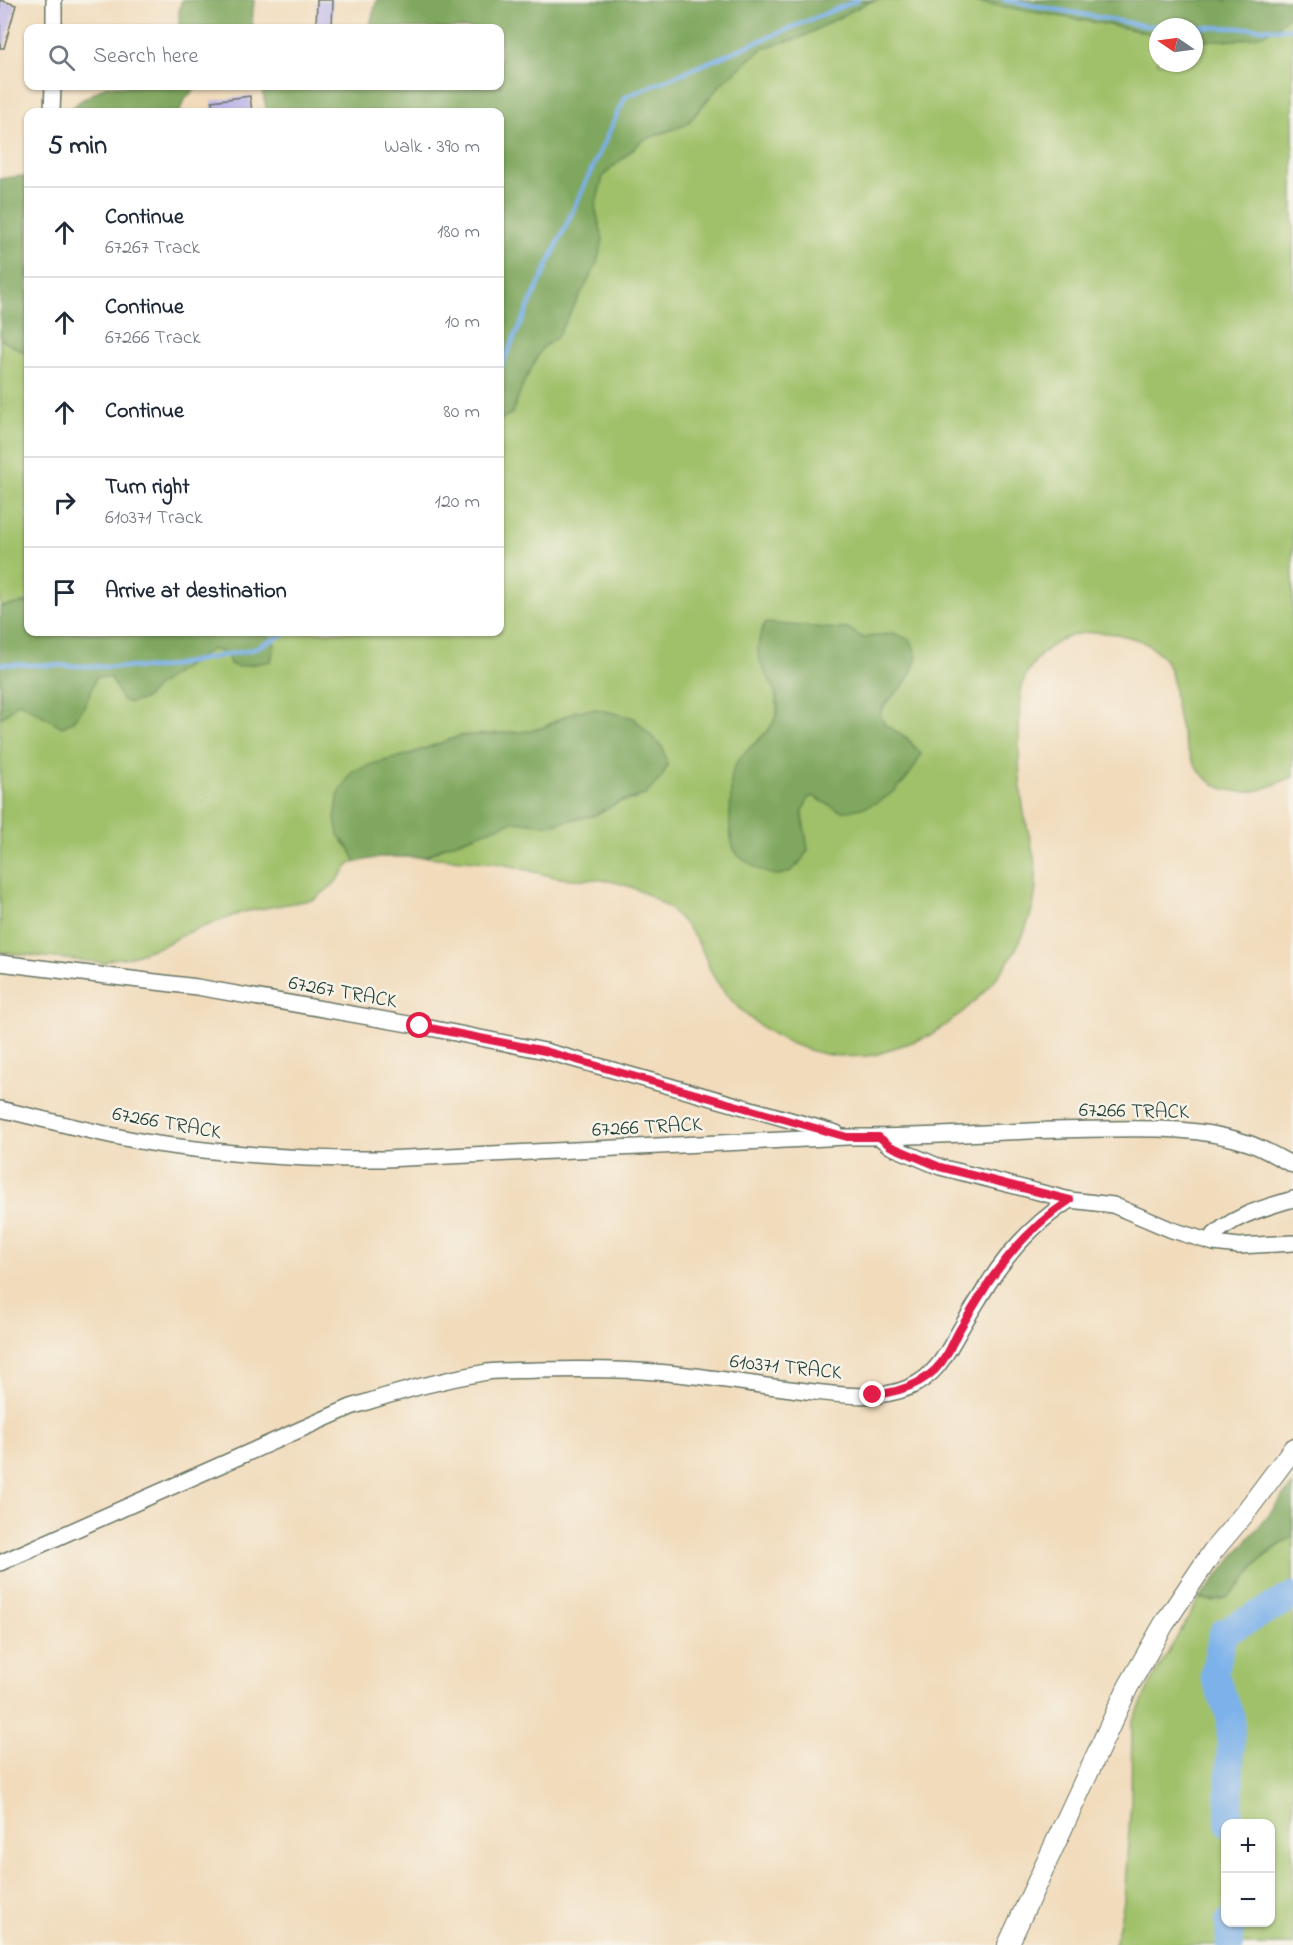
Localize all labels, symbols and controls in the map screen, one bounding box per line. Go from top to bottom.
north arrow [1149,18,1203,72]
search box [24,24,504,90]
icon: search [45,41,78,74]
text: Search here [93,41,198,73]
text: 5 min [48,128,107,166]
text: Walk · 390 m [384,133,480,162]
text: Continue [105,202,184,234]
icon: ahead [48,216,81,249]
text: 180 m [437,218,480,247]
text: 67267 Track [105,234,200,263]
text: Continue [105,292,184,324]
icon: ahead [48,306,81,339]
text: 10 m [444,308,480,337]
text: 67266 Track [105,324,201,353]
icon: ahead [48,396,81,429]
text: Continue [105,396,184,428]
text: 80 m [443,398,480,427]
text: Turn right [105,472,190,504]
icon: right [48,486,81,519]
text: 120 m [435,488,480,517]
text: 610371 Track [105,504,203,533]
icon: arrive [48,576,81,609]
text: Arrive at destination [105,576,287,608]
street label: 67267 TRACK [286,969,400,1017]
route start [406,1012,432,1038]
street label: 67266 TRACK [1079,1096,1190,1128]
street label: 67266 TRACK [110,1100,224,1148]
street label: 67266 TRACK [591,1110,704,1146]
street label: 610371 TRACK [728,1347,844,1389]
route end [859,1381,885,1407]
map controls [1221,1819,1275,1927]
button: + [1221,1819,1275,1873]
button: − [1221,1873,1275,1927]

